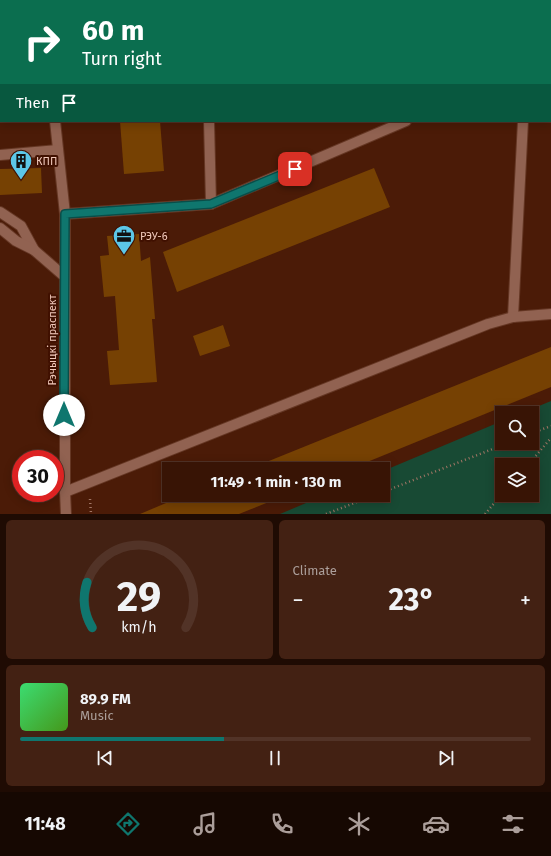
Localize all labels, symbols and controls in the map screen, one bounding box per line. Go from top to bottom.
text: 60 m [82,14,144,47]
icon: right [16,16,68,68]
text: Turn right [82,48,162,70]
icon: arrive [58,92,80,114]
text: Then [16,94,50,112]
building icon: КПП [8,148,34,181]
pin [278,152,312,186]
place label: КПП [36,155,57,168]
icon: arrive [284,158,306,180]
office icon: РЭУ-6 [111,223,137,256]
place label: РЭУ-6 [140,230,168,243]
street label: Рэчыцкі праспект [46,294,59,386]
position arrow [43,394,85,436]
map controls [495,406,539,502]
button: search [495,406,539,450]
speed limit sign: 30 [12,450,64,502]
button: layers [495,458,539,502]
text: 11:49 · 1 min · 130 m [210,473,342,491]
text: Climate [293,563,337,578]
text: 29 [117,571,161,621]
text: 23° [388,582,435,618]
text: − [293,587,304,614]
text: + [520,587,531,614]
text: km/h [122,618,157,635]
text: 89.9 FM [80,690,131,708]
text: Music [80,708,114,723]
icon: previous [94,747,116,769]
icon: pause [264,747,286,769]
icon: next [435,747,457,769]
icon: directions [114,810,142,838]
icon: music [191,810,219,838]
icon: phone [268,810,296,838]
icon: climate [345,810,373,838]
icon: car [422,810,450,838]
icon: filters [499,810,527,838]
text: 11:48 [24,813,66,835]

